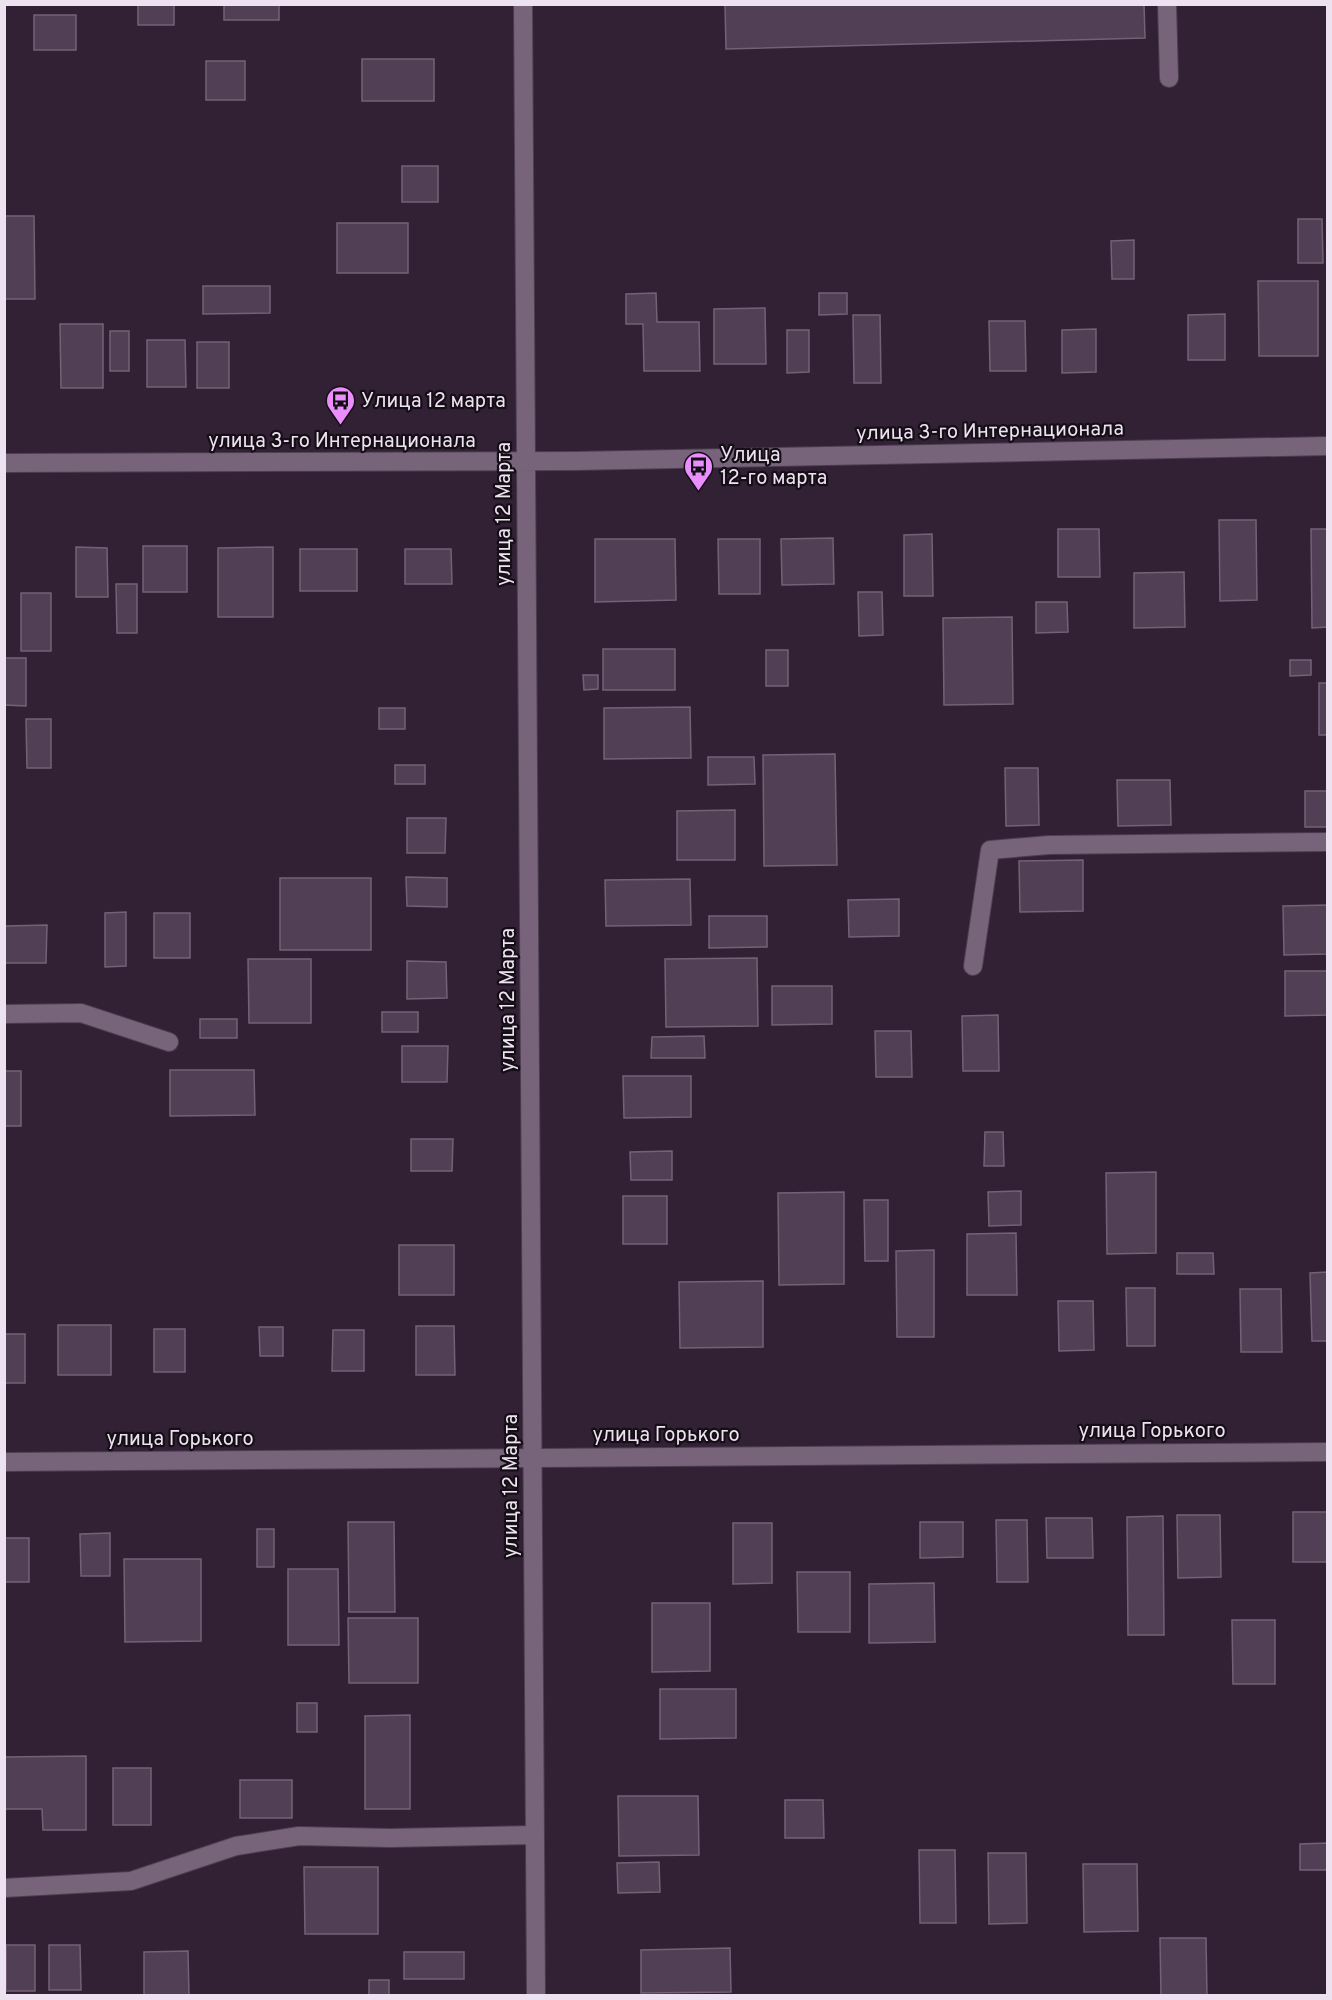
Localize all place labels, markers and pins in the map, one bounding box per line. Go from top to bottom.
bus stop icon: Улица 12 марта [324,384,356,426]
place label: Улица 12 марта [361,389,506,415]
place label: Улица 12-го марта [720,443,827,492]
bus stop icon: Улица 12-го марта [683,450,715,492]

